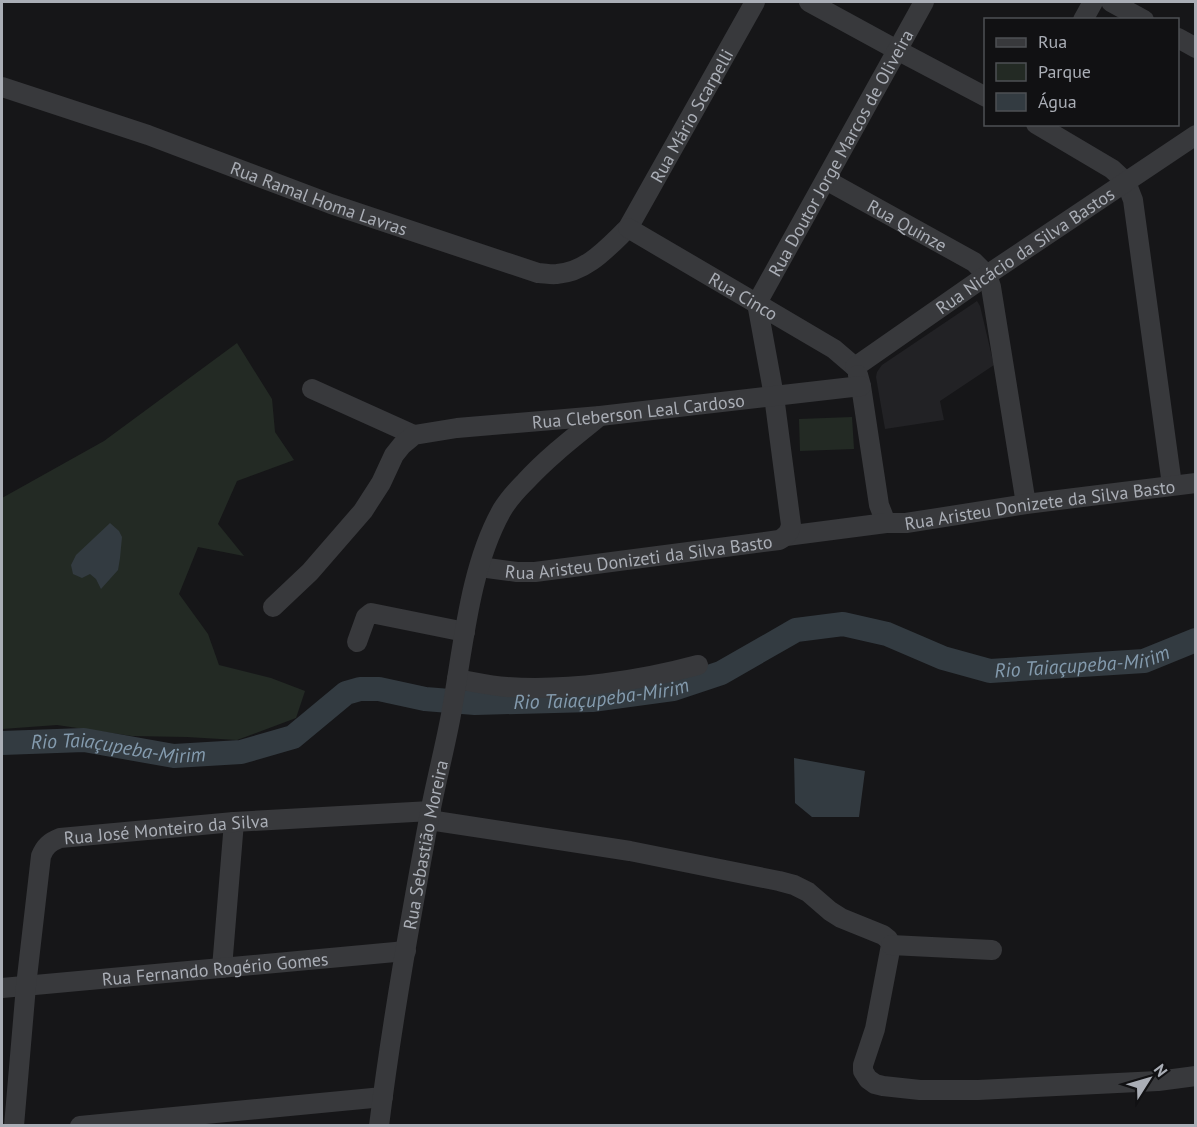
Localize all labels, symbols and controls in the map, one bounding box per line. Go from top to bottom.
legend [984,18,1179,126]
street label: Rua Doutor Jorge Marcos de Oliveira [763,25,918,280]
text: Rua [1038,30,1067,53]
street label: Rua Mário Scarpelli [645,45,738,186]
text: Parque [1038,60,1091,83]
text: Água [1038,90,1077,113]
street label: Rua Ramal Homa Lavras [227,156,410,240]
street label: Rua Nicácio da Silva Bastos [931,182,1119,319]
street label: Rua Quinze [863,194,951,256]
street label: Rua Cinco [705,267,782,325]
street label: Rua Cleberson Leal Cardoso [531,388,746,433]
street label: Rua Aristeu Donizete da Silva Basto [903,474,1176,535]
street label: Rua Aristeu Donizeti da Silva Basto [504,530,774,584]
water label: Rio Taiaçupeba-Mirim [994,639,1173,684]
water label: Rio Taiaçupeba-Mirim [513,672,692,715]
water label: Rio Taiaçupeba-Mirim [30,727,206,769]
street label: Rua Sebastião Moreira [398,758,453,931]
street label: Rua José Monteiro da Silva [63,809,269,849]
street label: Rua Fernando Rogério Gomes [101,947,329,990]
north arrow [1119,1049,1179,1109]
text: N [1150,1060,1172,1080]

